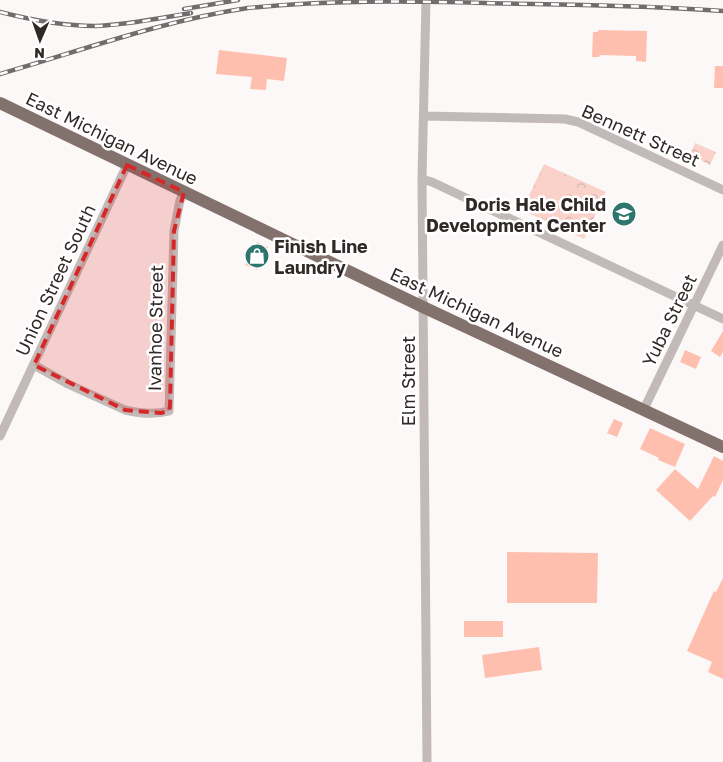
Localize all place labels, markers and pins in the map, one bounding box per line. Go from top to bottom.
place label: Doris Hale Child Development Center [426,193,606,236]
school or university icon: Doris Hale Child Development Center [611,201,637,227]
place label: Finish Line Laundry [274,235,368,278]
shop icon: Finish Line Laundry [244,243,270,269]

